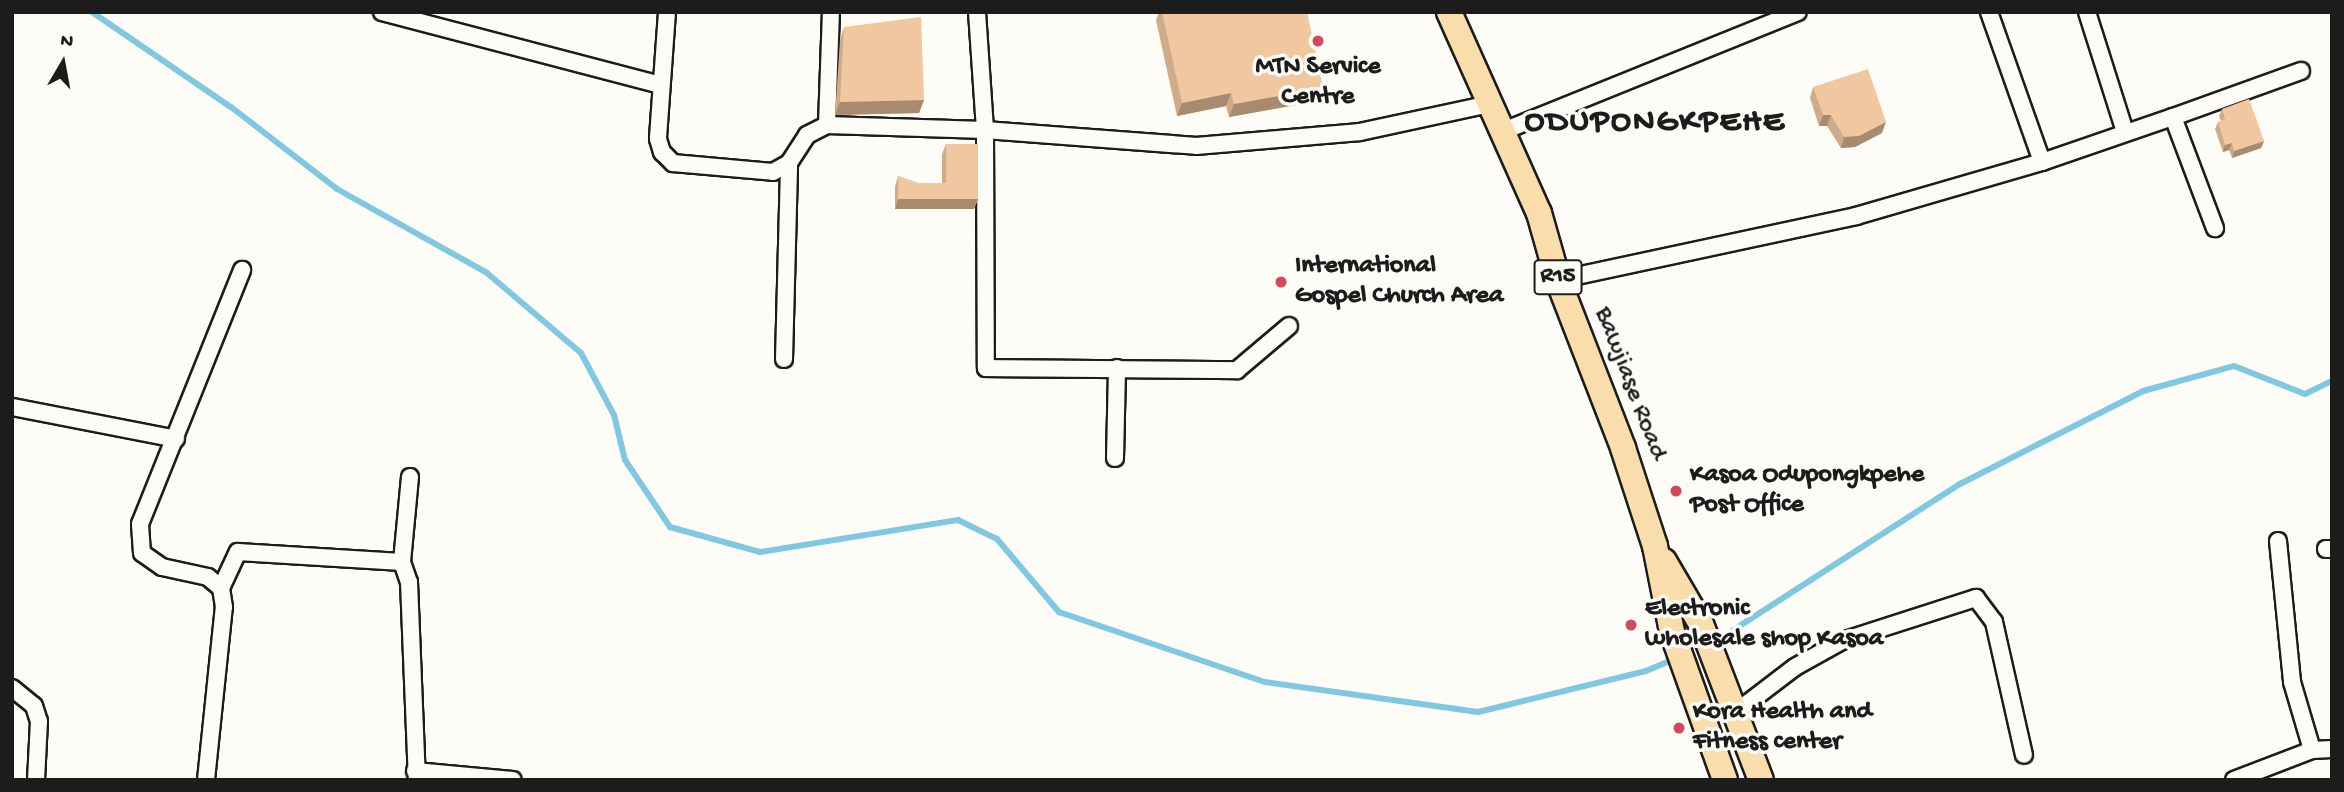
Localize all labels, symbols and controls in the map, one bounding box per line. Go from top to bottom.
north arrow [28,28,98,98]
text: N [59,29,75,54]
marker: MTN Service Centre [1310,33,1326,49]
place label: MTN Service Centre [1255,52,1381,114]
district label: ODUPONGKPEHE [1526,104,1784,144]
place label: International Gospel Church Area [1295,251,1503,312]
road number: R15 [1534,256,1582,298]
marker: International Gospel Church Area [1273,274,1289,290]
street label: Bawjiase Road [1586,303,1672,465]
place label: Kasoa Odupongkpehe Post Office [1690,460,1924,522]
marker: Kasoa Odupongkpehe Post Office [1668,483,1684,499]
place label: Electronic wholesale shop Kasoa [1645,594,1883,656]
marker: Electronic wholesale shop Kasoa [1623,617,1639,633]
place label: Kora Health and Fitness center [1693,697,1872,758]
marker: Kora Health and Fitness center [1671,720,1687,736]

